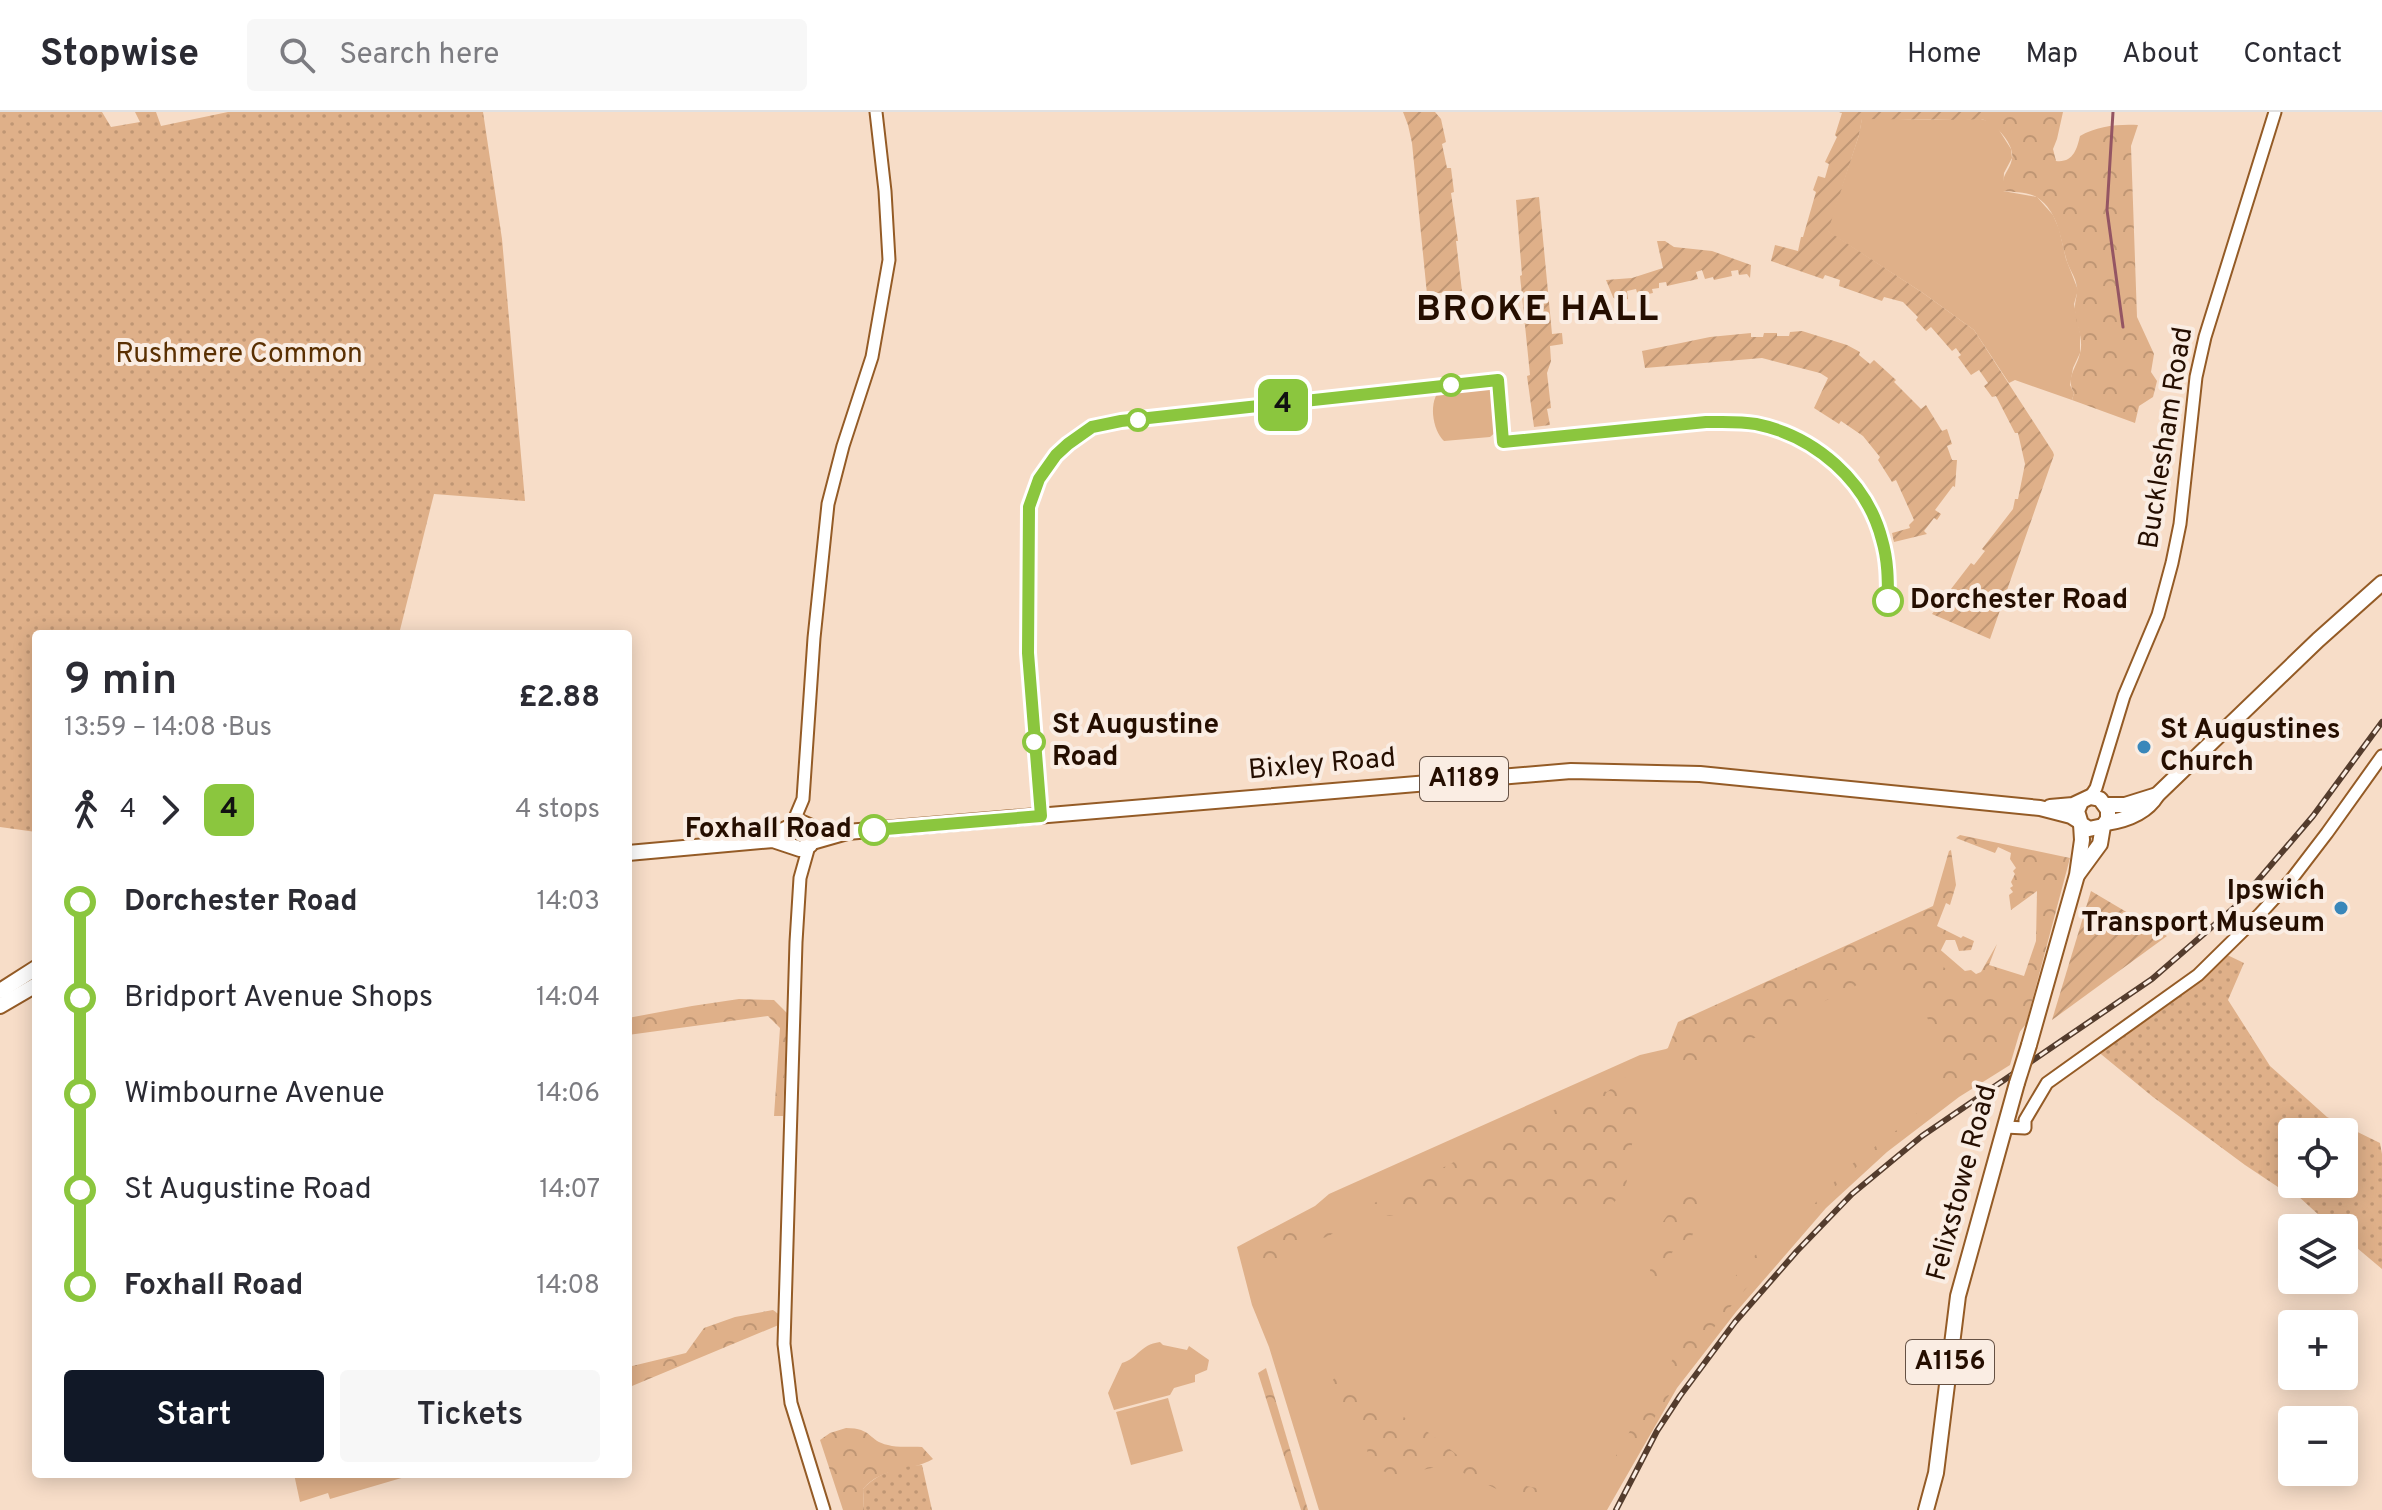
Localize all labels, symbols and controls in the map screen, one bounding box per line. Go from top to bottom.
search box [247,19,807,91]
text: Stopwise [40,31,199,80]
icon: search [275,33,319,77]
text: Search here [339,37,499,74]
text: Home [1907,37,1981,73]
text: Map [2025,37,2078,73]
text: About [2122,37,2199,73]
text: Contact [2243,37,2342,73]
district label: BROKE HALL [1416,288,1660,334]
street label: Bucklesham Road [2132,324,2202,552]
park label: Rushmere Common [115,337,363,373]
unlabelled marker [1440,374,1462,396]
line badge: 4 [1257,379,1309,431]
text: 4 [1274,387,1292,423]
unlabelled marker [1127,409,1149,431]
place label: Dorchester Road [1910,583,2128,619]
marker: Dorchester Road [1873,586,1903,616]
text: 9 min [64,654,177,710]
text: £2.88 [519,680,600,717]
place label: St Augustine Road [1052,708,1219,776]
text: 13:59 – 14:08 · Bus [64,712,272,745]
place label: St Augustines Church [2160,713,2341,781]
marker: St Augustine Road [1023,731,1045,753]
marker: St Augustines Church [2135,738,2153,756]
street label: Bixley Road [1247,741,1397,789]
road number: A1189 [1420,757,1508,801]
icon: walk [64,788,108,832]
icon: forward [148,788,192,832]
text: 4 [220,792,238,828]
text: 4 [120,794,136,827]
text: 4 stops [515,794,600,827]
place label: Foxhall Road [685,812,852,848]
marker: Foxhall Road [859,815,889,845]
place label: Ipswich Transport Museum [2081,874,2325,942]
text: Dorchester Road [124,884,358,921]
text: 14:03 [536,886,600,919]
marker: Ipswich Transport Museum [2332,899,2350,917]
text: Bridport Avenue Shops [124,980,433,1017]
text: 14:04 [536,982,600,1015]
text: Wimbourne Avenue [124,1076,385,1113]
text: 14:06 [537,1078,600,1111]
street label: Felixstowe Road [1920,1081,2006,1285]
map controls [2278,1118,2358,1486]
button: locate [2278,1118,2358,1198]
text: St Augustine Road [124,1172,372,1209]
text: 14:07 [539,1174,600,1207]
button: layers [2278,1214,2358,1294]
text: Foxhall Road [124,1268,303,1305]
text: 14:08 [536,1270,600,1303]
button: + [2278,1310,2358,1390]
road number: A1156 [1906,1340,1994,1384]
button: Start [64,1370,324,1462]
button: Tickets [340,1370,600,1462]
button: − [2278,1406,2358,1486]

